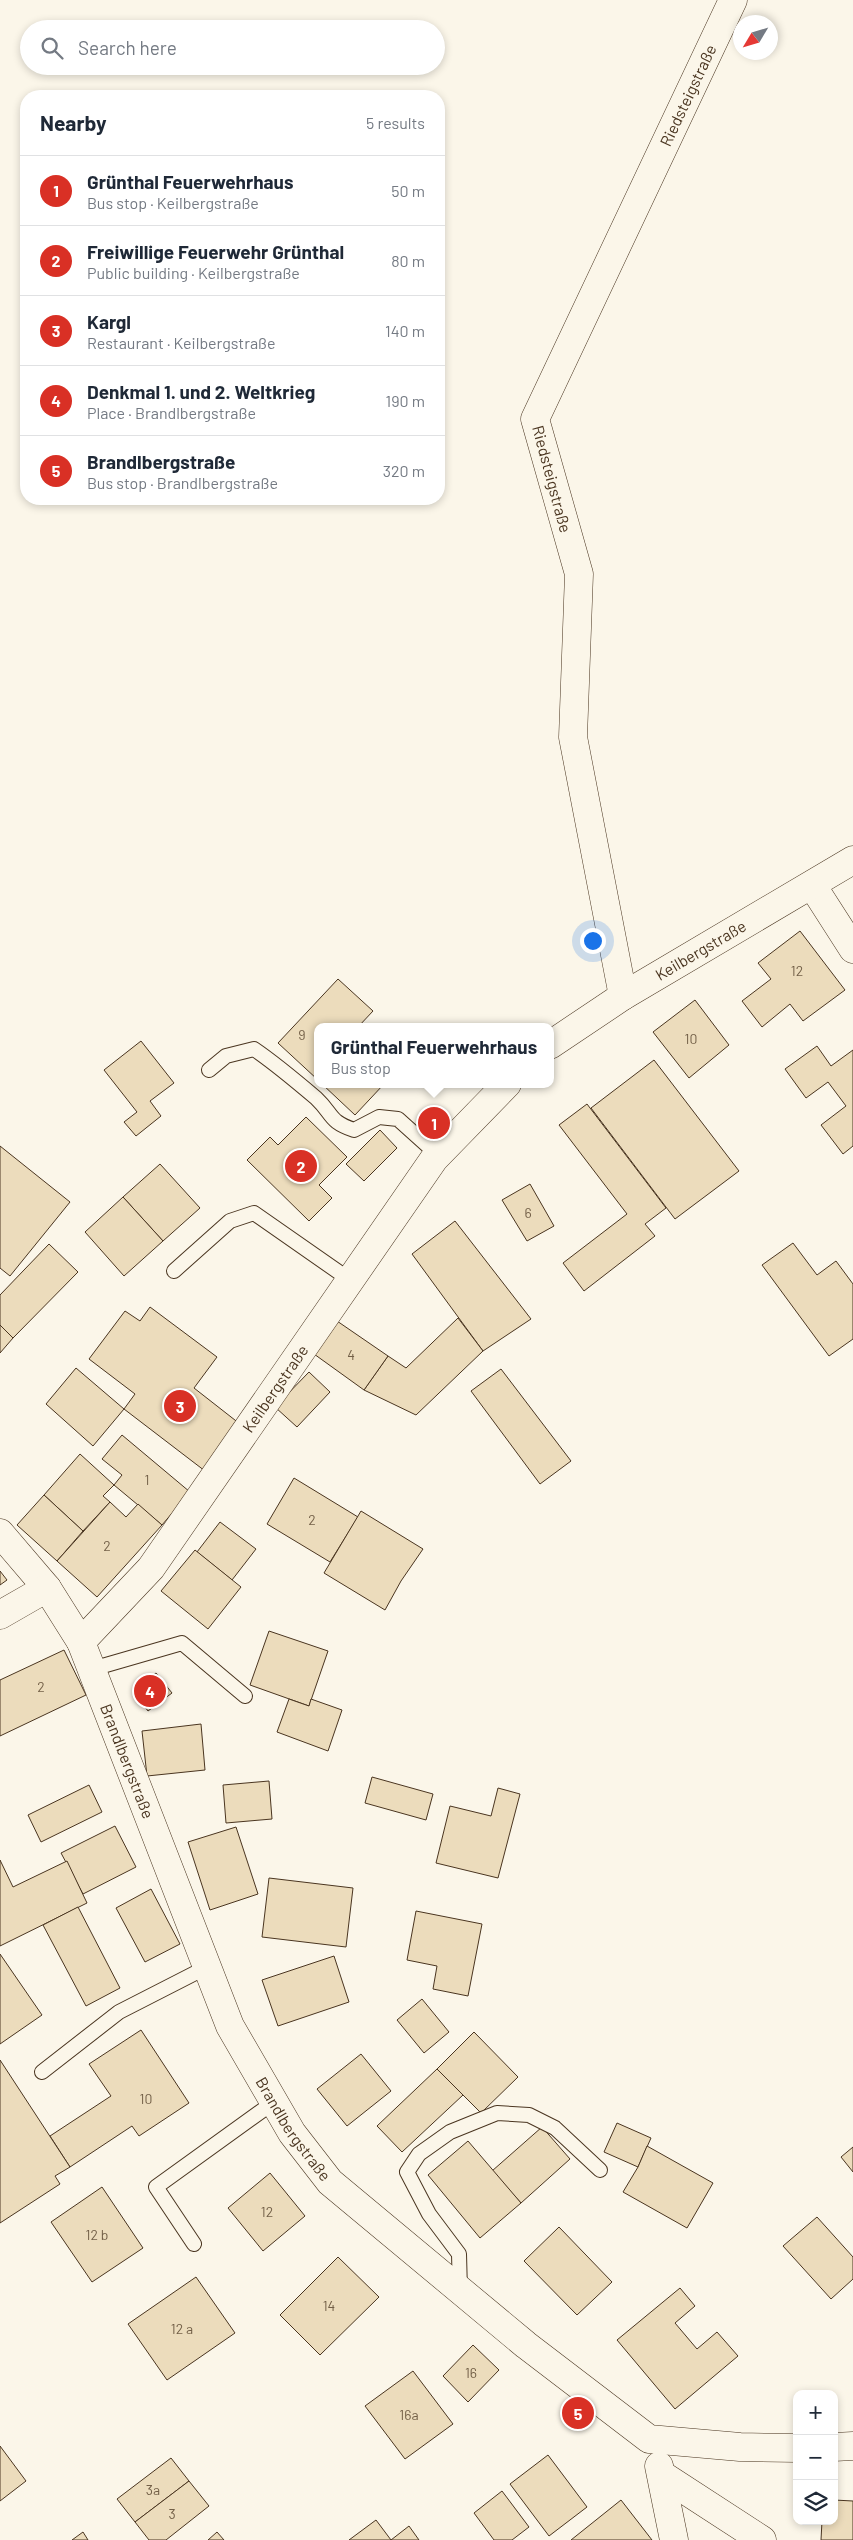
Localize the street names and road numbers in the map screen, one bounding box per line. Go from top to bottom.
street label: Riedsteigstraße [655,41,720,149]
street label: Riedsteigstraße [529,423,576,535]
street label: Keilbergstraße [652,916,749,984]
street label: Keilbergstraße [238,1341,312,1436]
street label: Brandlbergstraße [97,1701,158,1821]
street label: Brandlbergstraße [252,2073,335,2184]

